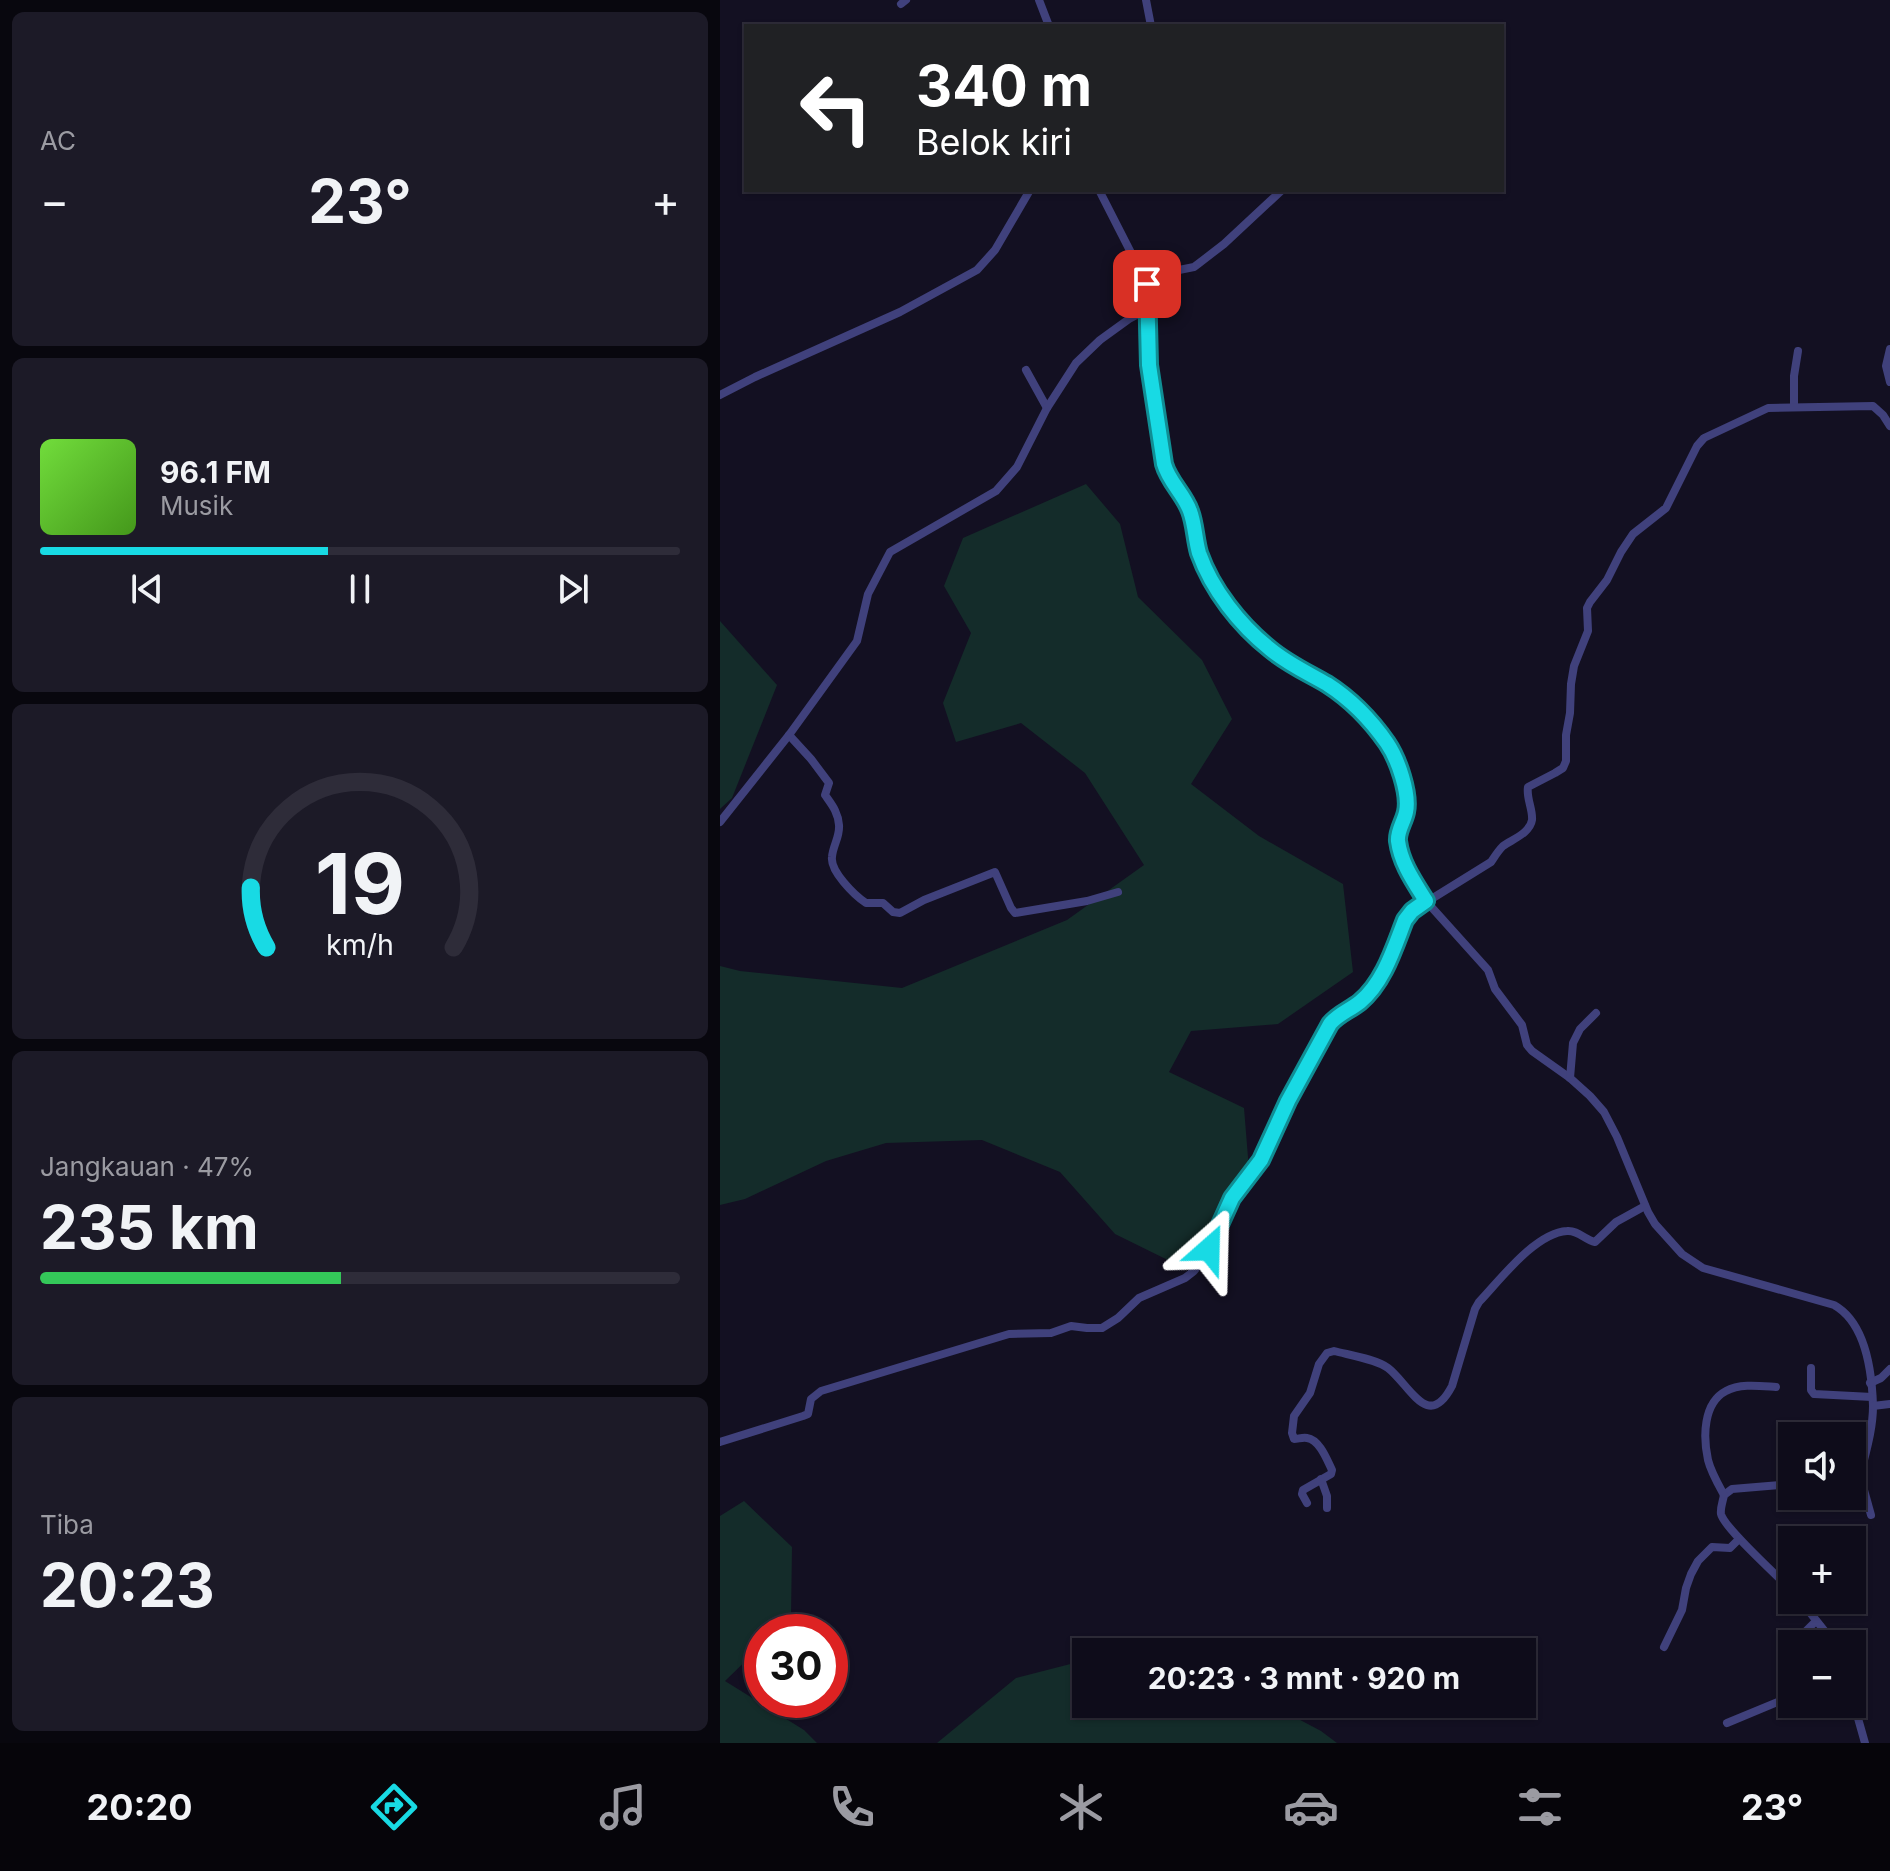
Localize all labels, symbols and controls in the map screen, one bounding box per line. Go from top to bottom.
text: 340 m [916,52,1092,120]
icon: left [784,56,888,160]
text: Belok kiri [916,120,1072,164]
text: AC [40,125,76,156]
text: 23° [308,165,412,237]
text: − [40,174,69,228]
text: + [651,174,680,228]
pin [1113,250,1181,318]
icon: arrive [1125,262,1169,306]
text: 96.1 FM [160,454,271,490]
text: Musik [160,490,233,521]
icon: previous [125,567,169,611]
icon: pause [338,567,382,611]
icon: next [551,567,595,611]
text: 19 [315,832,405,933]
text: km/h [326,927,394,962]
text: Jangkauan · 47% [40,1151,254,1182]
text: 235 km [40,1191,259,1263]
position arrow [1167,1207,1251,1291]
map controls [1778,1422,1866,1718]
button: sound [1778,1422,1866,1510]
text: Tiba [40,1509,94,1540]
button: + [1778,1526,1866,1614]
text: 20:23 [40,1549,215,1621]
speed limit sign: 30 [744,1614,848,1718]
button: − [1778,1630,1866,1718]
text: 20:23 · 3 mnt · 920 m [1148,1660,1460,1696]
icon: directions [366,1779,422,1835]
icon: music [595,1779,651,1835]
icon: phone [824,1779,880,1835]
icon: climate [1053,1779,1109,1835]
icon: car [1283,1779,1339,1835]
icon: filters [1512,1779,1568,1835]
text: 20:20 [87,1785,193,1829]
text: 23° [1741,1785,1803,1829]

